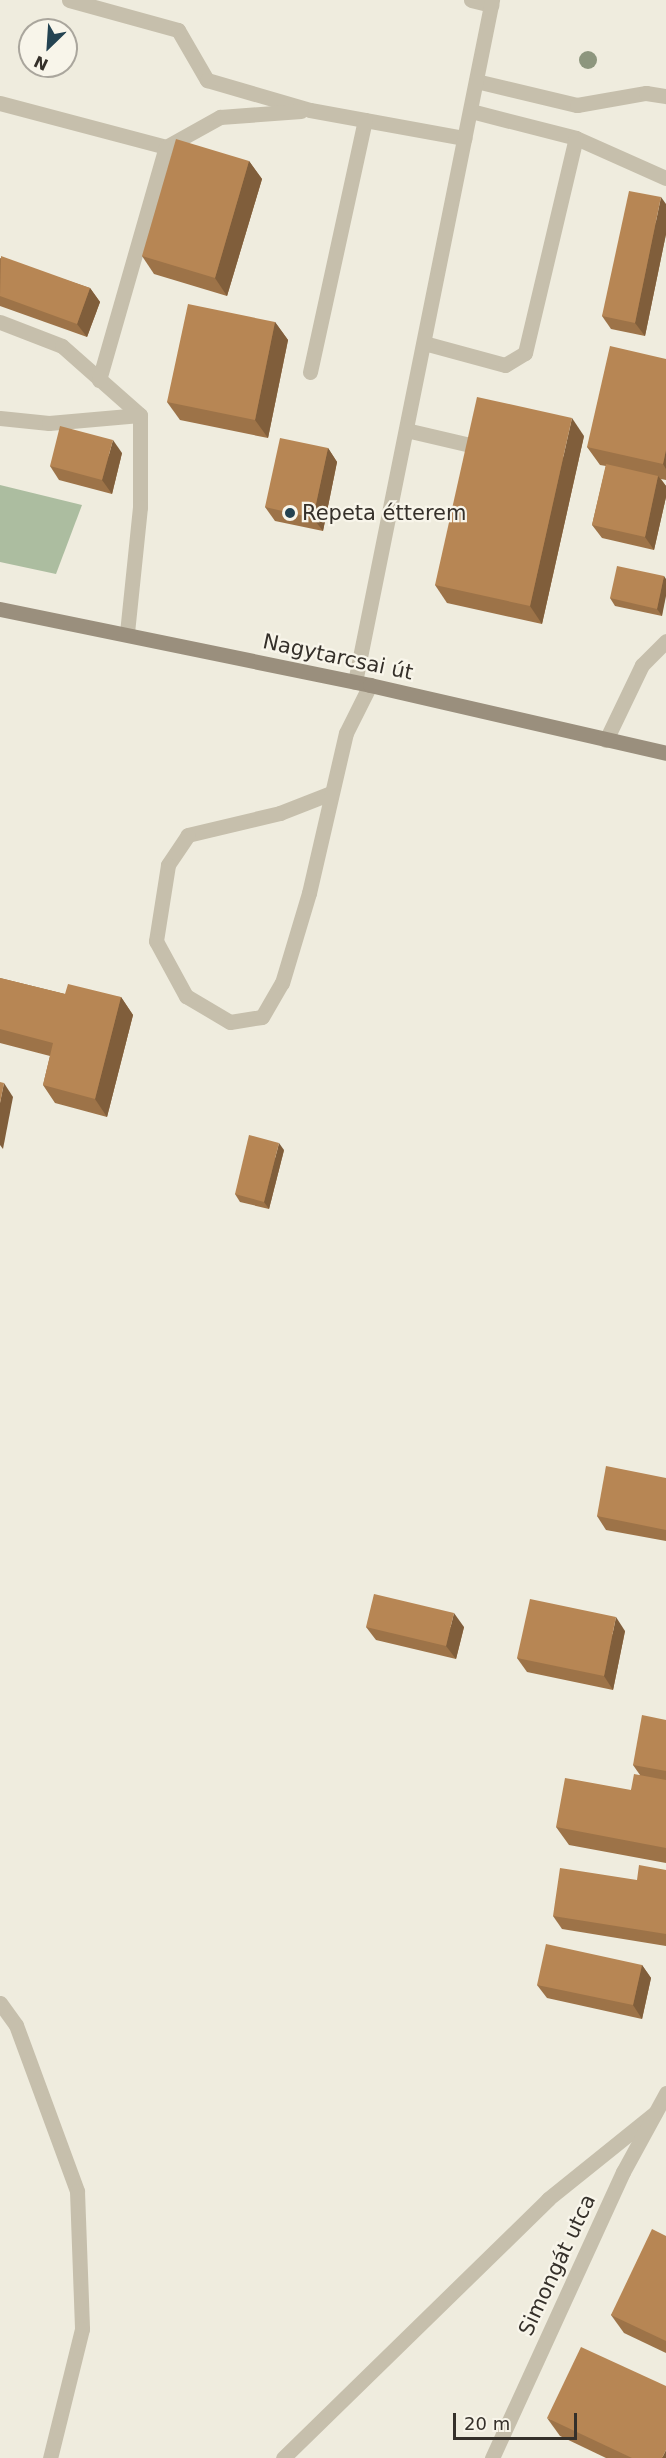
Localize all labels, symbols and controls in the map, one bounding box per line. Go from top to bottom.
north arrow [18,18,78,78]
text: N [31,52,51,74]
place label: Repeta étterem [302,500,466,526]
marker: Repeta étterem [283,506,297,520]
street label: Nagytarcsai út [261,629,415,685]
street label: Simongát utca [513,2190,601,2340]
scale bar [456,2401,580,2439]
text: 20 m [464,2413,510,2434]

